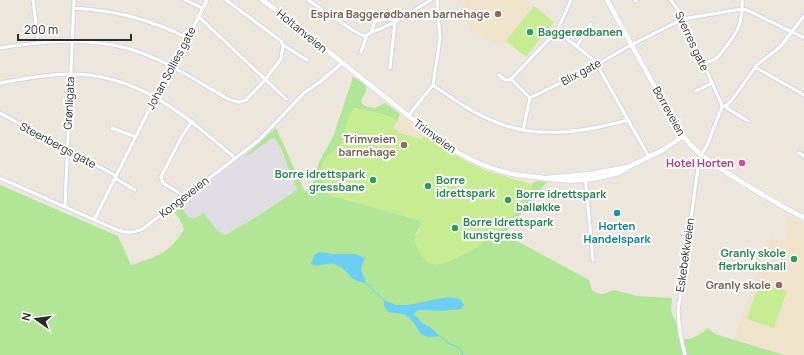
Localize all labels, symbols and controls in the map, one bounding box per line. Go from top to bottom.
street label: Holtanveien [274,6,331,56]
place label: Espira Baggerødbanen barnehage [311,6,490,21]
marker: Espira Baggerødbanen barnehage [493,9,503,19]
street label: Sverres gate [672,9,713,73]
scale bar [18,16,131,42]
text: 200 m [24,21,58,38]
street label: Johan Sollies gate [142,23,199,112]
place label: Baggerødbanen [538,24,623,39]
marker: Baggerødbanen [525,27,535,37]
street label: Blix gate [558,55,604,88]
street label: Grønligata [60,76,77,130]
street label: Borreveien [650,83,689,138]
street label: Trimveien [411,115,460,156]
street label: Steenbergs gate [17,118,100,171]
place label: Trimveien barnehage [338,131,396,159]
marker: Trimveien barnehage [399,140,409,150]
place label: Hotel Horten [666,155,734,170]
marker: Hotel Horten [737,158,747,168]
place label: Borre idrettspark gressbane [275,166,366,194]
place label: Borre idrettspark [436,172,496,200]
street label: Kongeveien [156,173,212,221]
marker: Borre idrettspark gressbane [368,175,378,185]
marker: Borre idrettspark [423,181,433,191]
place label: Borre idrettspark balløkke [516,186,607,214]
marker: Borre idrettspark balløkke [503,195,513,205]
marker: Horten Handelspark [612,208,622,218]
place label: Borre Idrettspark kunstgress [463,214,554,242]
street label: Eskebekkveien [672,217,697,293]
place label: Horten Handelspark [584,218,652,246]
marker: Borre Idrettspark kunstgress [450,223,460,233]
place label: Granly skole flerbrukshall [718,245,786,273]
marker: Granly skole flerbrukshall [789,254,799,264]
place label: Granly skole [706,277,771,292]
marker: Granly skole [774,280,784,290]
north arrow [16,299,56,339]
text: N [18,311,34,322]

